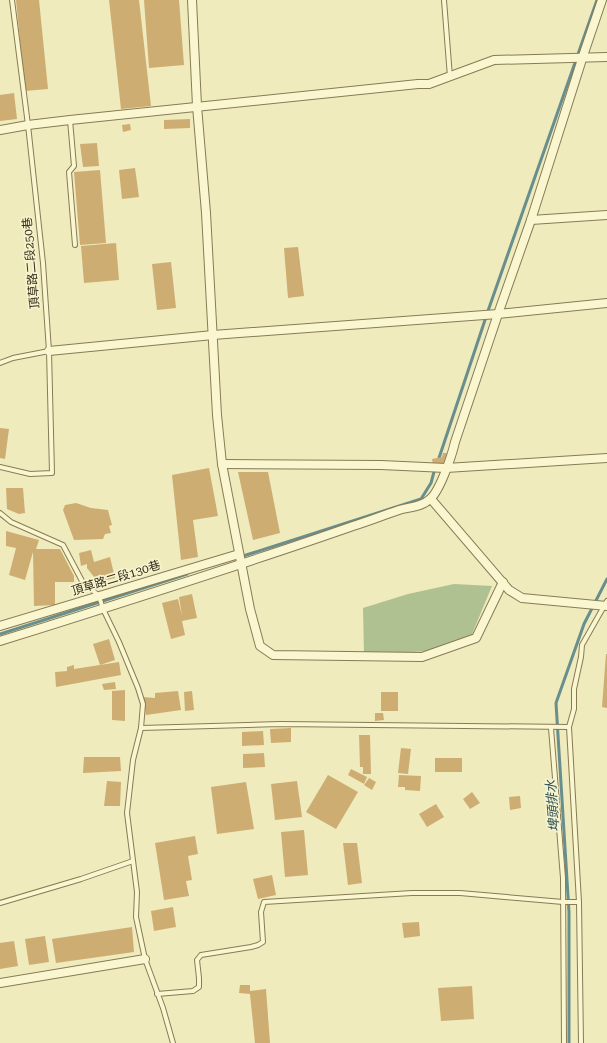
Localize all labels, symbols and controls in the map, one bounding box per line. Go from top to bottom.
street label: 頂草路二段250巷 [20,216,42,310]
street label: 頂草路二段130巷 [70,558,162,598]
water label: 埤頭排水 [543,779,562,832]

